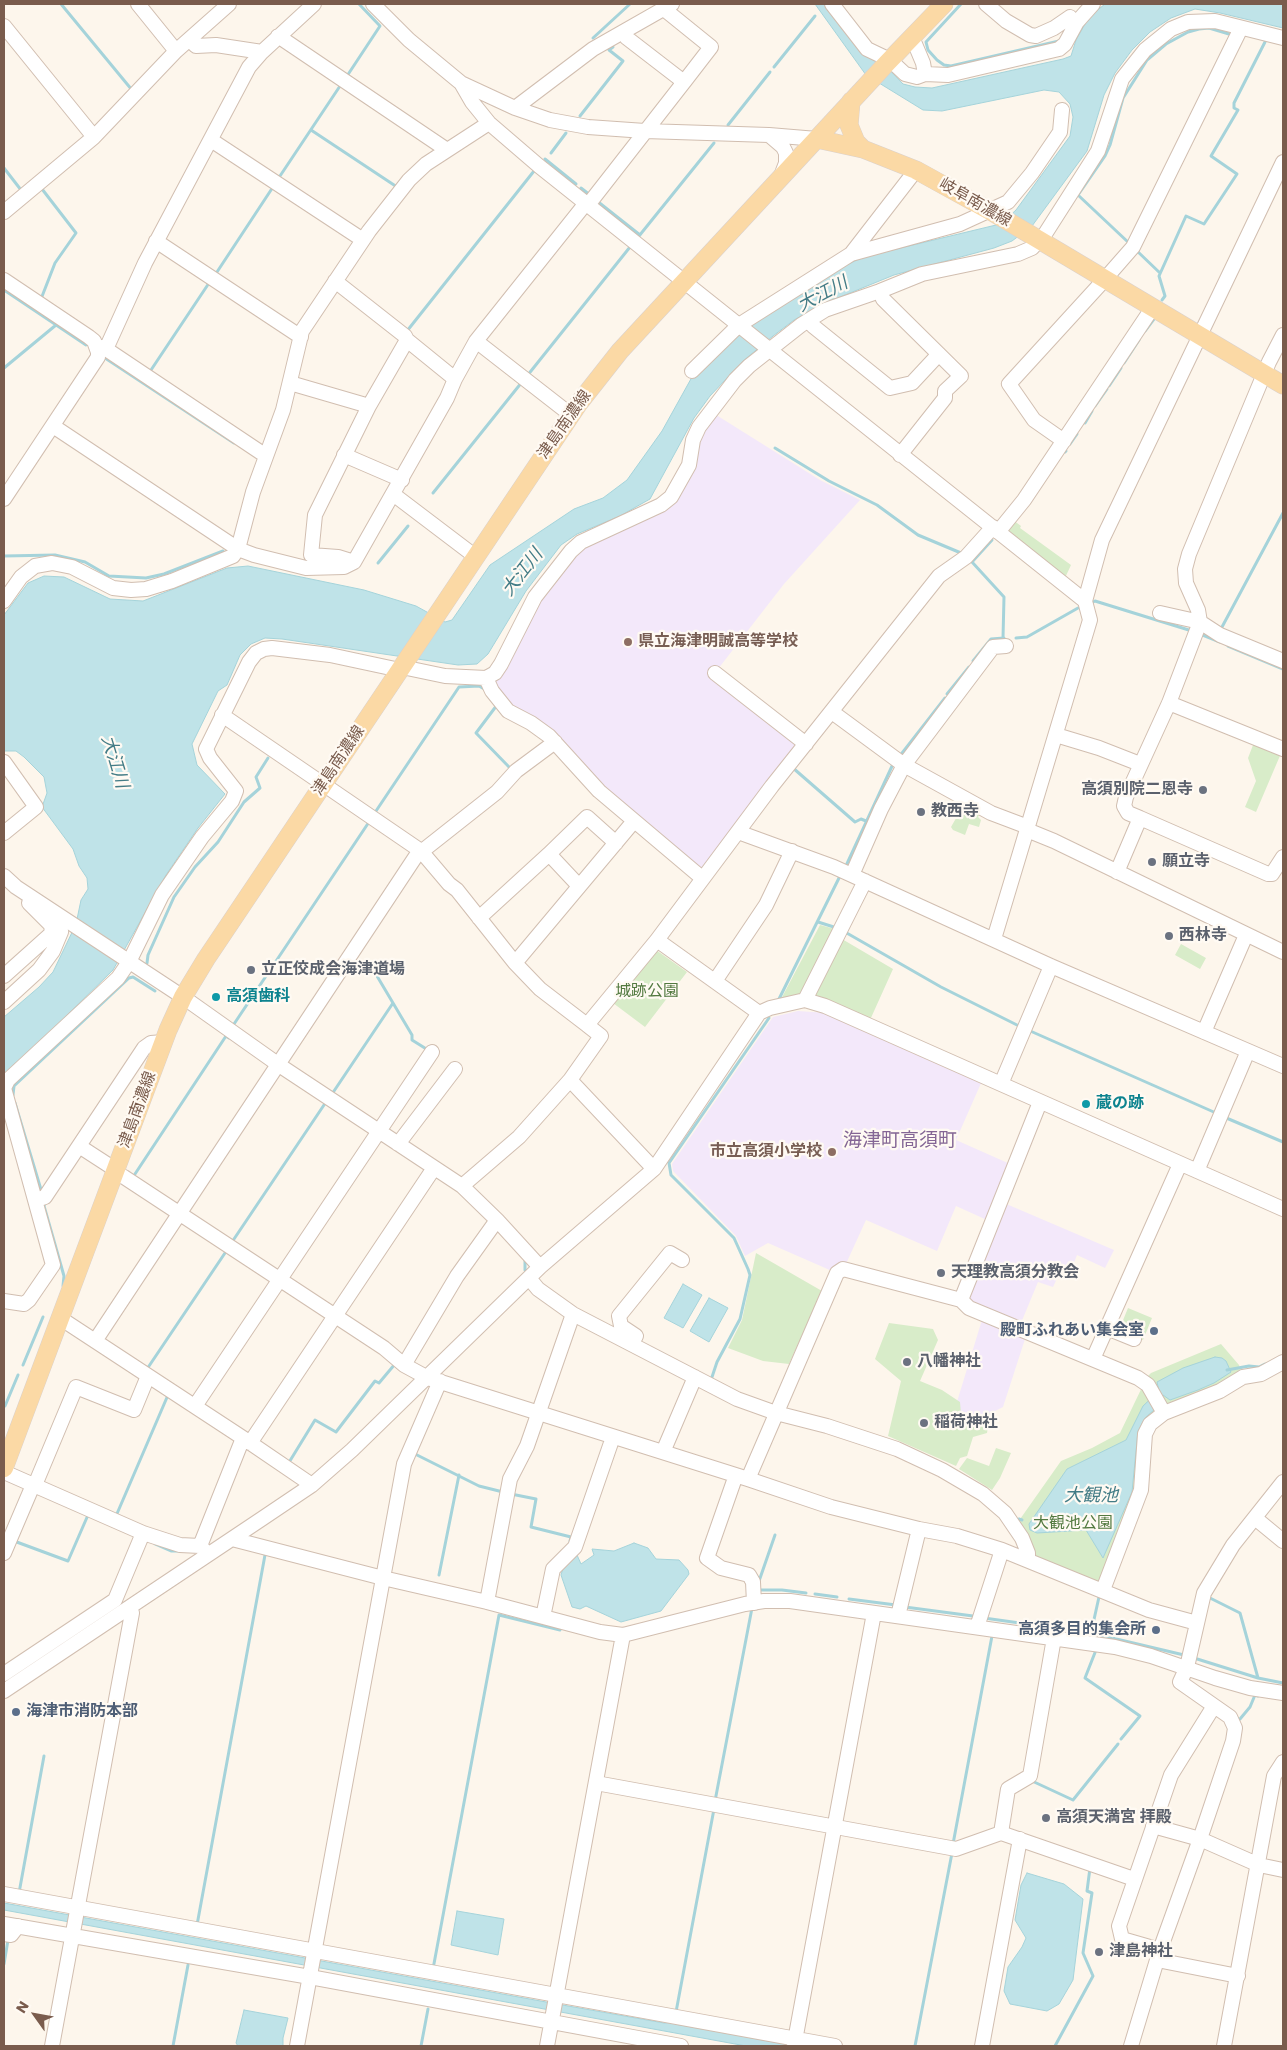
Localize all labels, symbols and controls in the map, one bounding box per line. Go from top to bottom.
street label: 岐阜南濃線 [936,175,1014,231]
water label: 大江川 [794,273,852,317]
street label: 津島南濃線 [534,387,596,463]
water label: 大江川 [498,545,548,601]
place label: 県立海津明誠高等学校 [638,632,798,652]
marker: 県立海津明誠高等学校 [622,636,634,648]
street label: 津島南濃線 [309,722,369,800]
water label: 大江川 [96,733,132,791]
place label: 高須別院二恩寺 [1081,780,1193,800]
marker: 高須別院二恩寺 [1197,784,1209,796]
place label: 教西寺 [931,802,979,822]
marker: 教西寺 [915,806,927,818]
place label: 願立寺 [1162,852,1210,872]
marker: 願立寺 [1146,856,1158,868]
place label: 西林寺 [1179,926,1227,946]
marker: 西林寺 [1163,930,1175,942]
place label: 立正佼成会海津道場 [261,960,405,980]
marker: 立正佼成会海津道場 [245,964,257,976]
park label: 城跡公園 [615,982,679,1002]
place label: 高須歯科 [226,987,290,1007]
marker: 高須歯科 [210,991,222,1003]
street label: 津島南濃線 [115,1069,161,1151]
place label: 蔵の跡 [1096,1094,1144,1114]
marker: 蔵の跡 [1080,1098,1092,1110]
district label: 海津町高須町 [843,1130,957,1152]
place label: 市立高須小学校 [710,1142,822,1162]
marker: 市立高須小学校 [826,1146,838,1158]
place label: 天理教高須分教会 [951,1263,1079,1283]
marker: 天理教高須分教会 [935,1267,947,1279]
place label: 殿町ふれあい集会室 [1000,1321,1144,1341]
marker: 殿町ふれあい集会室 [1148,1325,1160,1337]
place label: 八幡神社 [917,1352,981,1372]
marker: 八幡神社 [901,1356,913,1368]
place label: 稲荷神社 [934,1413,998,1433]
marker: 稲荷神社 [918,1417,930,1429]
water label: 大観池 [1064,1485,1118,1507]
park label: 大観池公園 [1033,1514,1113,1534]
place label: 高須多目的集会所 [1018,1620,1146,1640]
marker: 高須多目的集会所 [1150,1624,1162,1636]
place label: 海津市消防本部 [26,1702,138,1722]
marker: 海津市消防本部 [10,1706,22,1718]
place label: 高須天満宮 拝殿 [1056,1808,1171,1828]
marker: 高須天満宮 拝殿 [1040,1812,1052,1824]
place label: 津島神社 [1109,1942,1173,1962]
marker: 津島神社 [1093,1946,1105,1958]
north arrow [10,1990,60,2040]
text: N [11,1997,34,2017]

